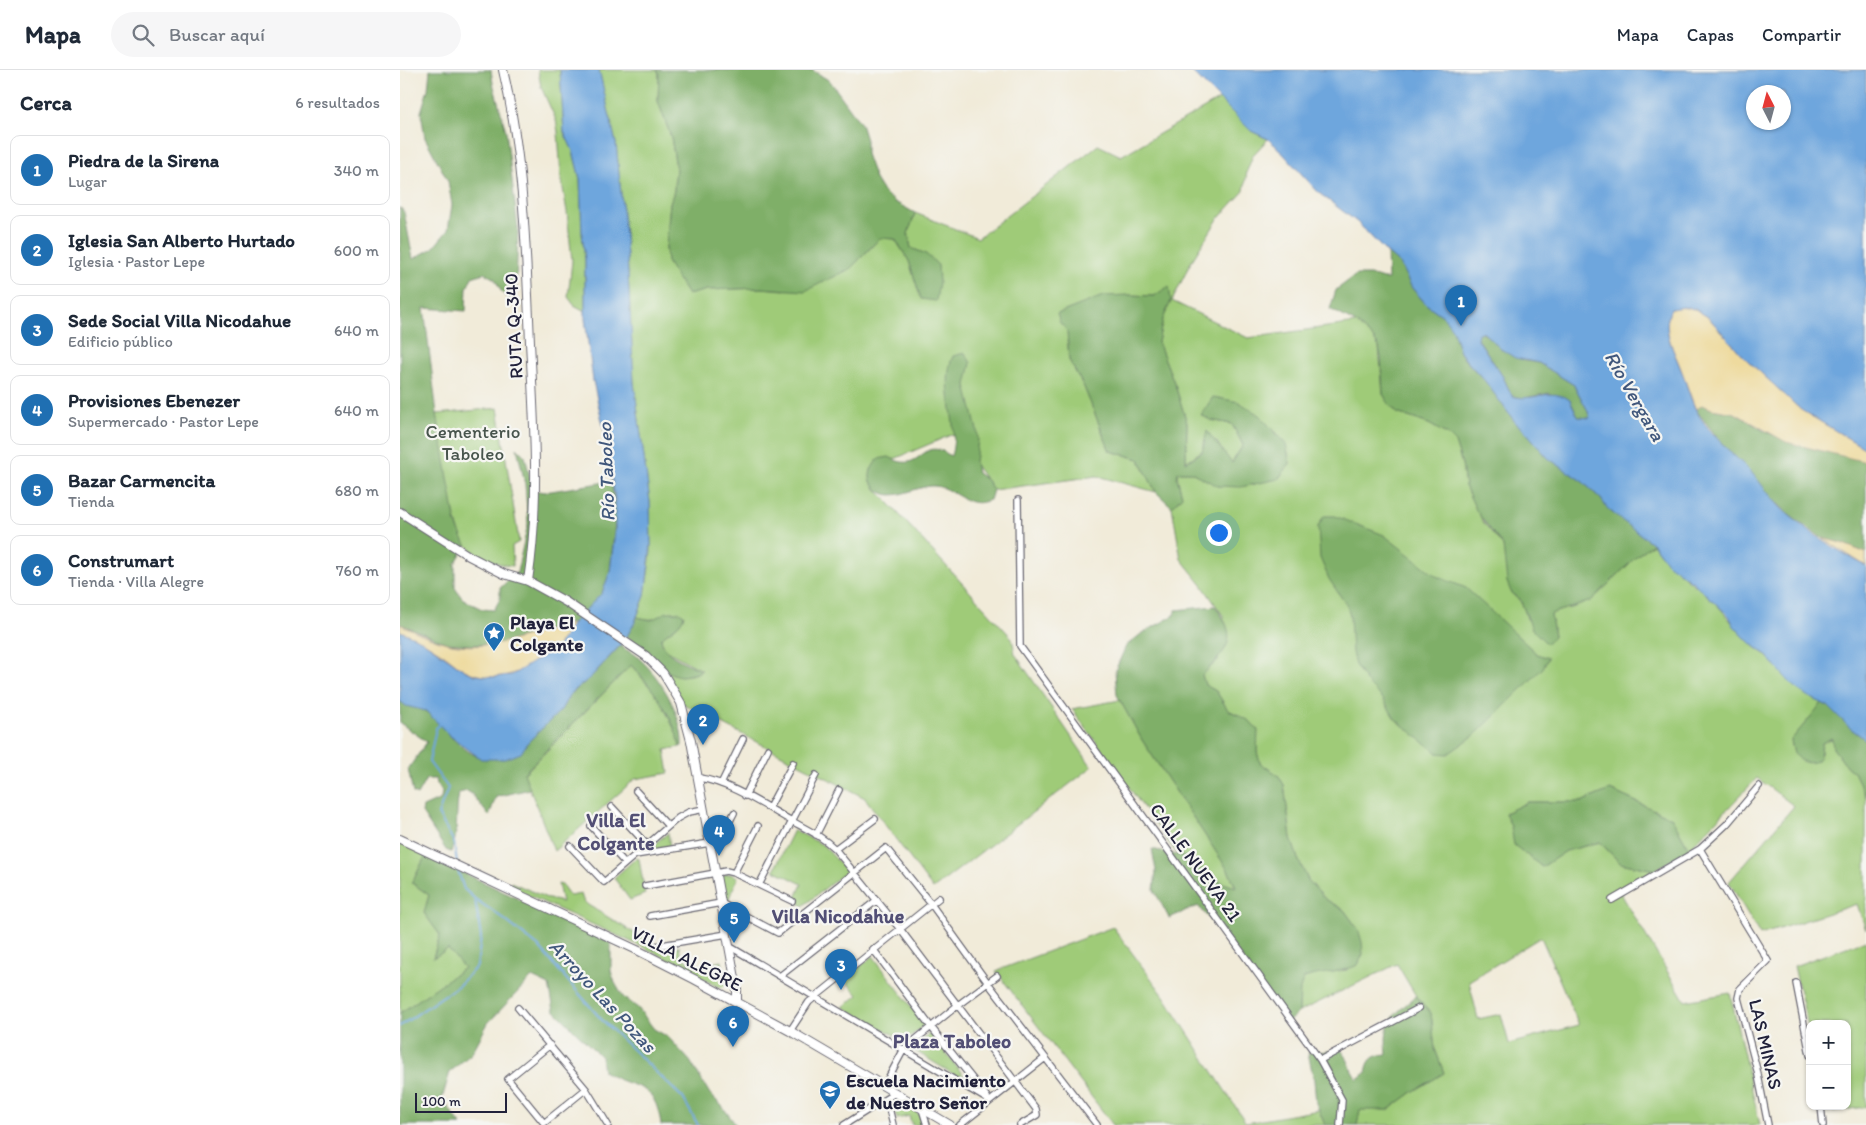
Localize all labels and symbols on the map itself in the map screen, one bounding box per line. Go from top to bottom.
north arrow [1746,85,1791,130]
street label: RUTA Q-340 [499,272,528,380]
pin: 1 [1445,285,1477,326]
water label: Río Vergara [1600,347,1671,446]
park label: Cementerio Taboleo [426,420,520,465]
water label: Río Taboleo [592,421,620,522]
your location [1206,520,1232,546]
place label: Playa El Colgante [510,611,583,656]
place icon: Playa El Colgante [482,621,506,652]
pin: 2 [687,704,719,745]
street label: CALLE NUEVA 21 [1145,799,1246,926]
district label: Villa El Colgante [577,808,655,856]
pin: 4 [703,815,735,856]
pin: 5 [718,902,750,943]
district label: Villa Nicodahue [772,904,905,928]
street label: VILLA ALEGRE [627,921,746,996]
water label: Arroyo Las Pozas [544,934,662,1058]
pin: 3 [825,949,857,990]
street label: LAS MINAS [1744,997,1787,1092]
pin: 6 [717,1006,749,1047]
district label: Plaza Taboleo [893,1029,1011,1053]
place label: Escuela Nacimiento de Nuestro Señor [846,1069,1006,1114]
school or university icon: Escuela Nacimiento de Nuestro Señor [818,1079,842,1110]
scale bar [415,1090,508,1113]

